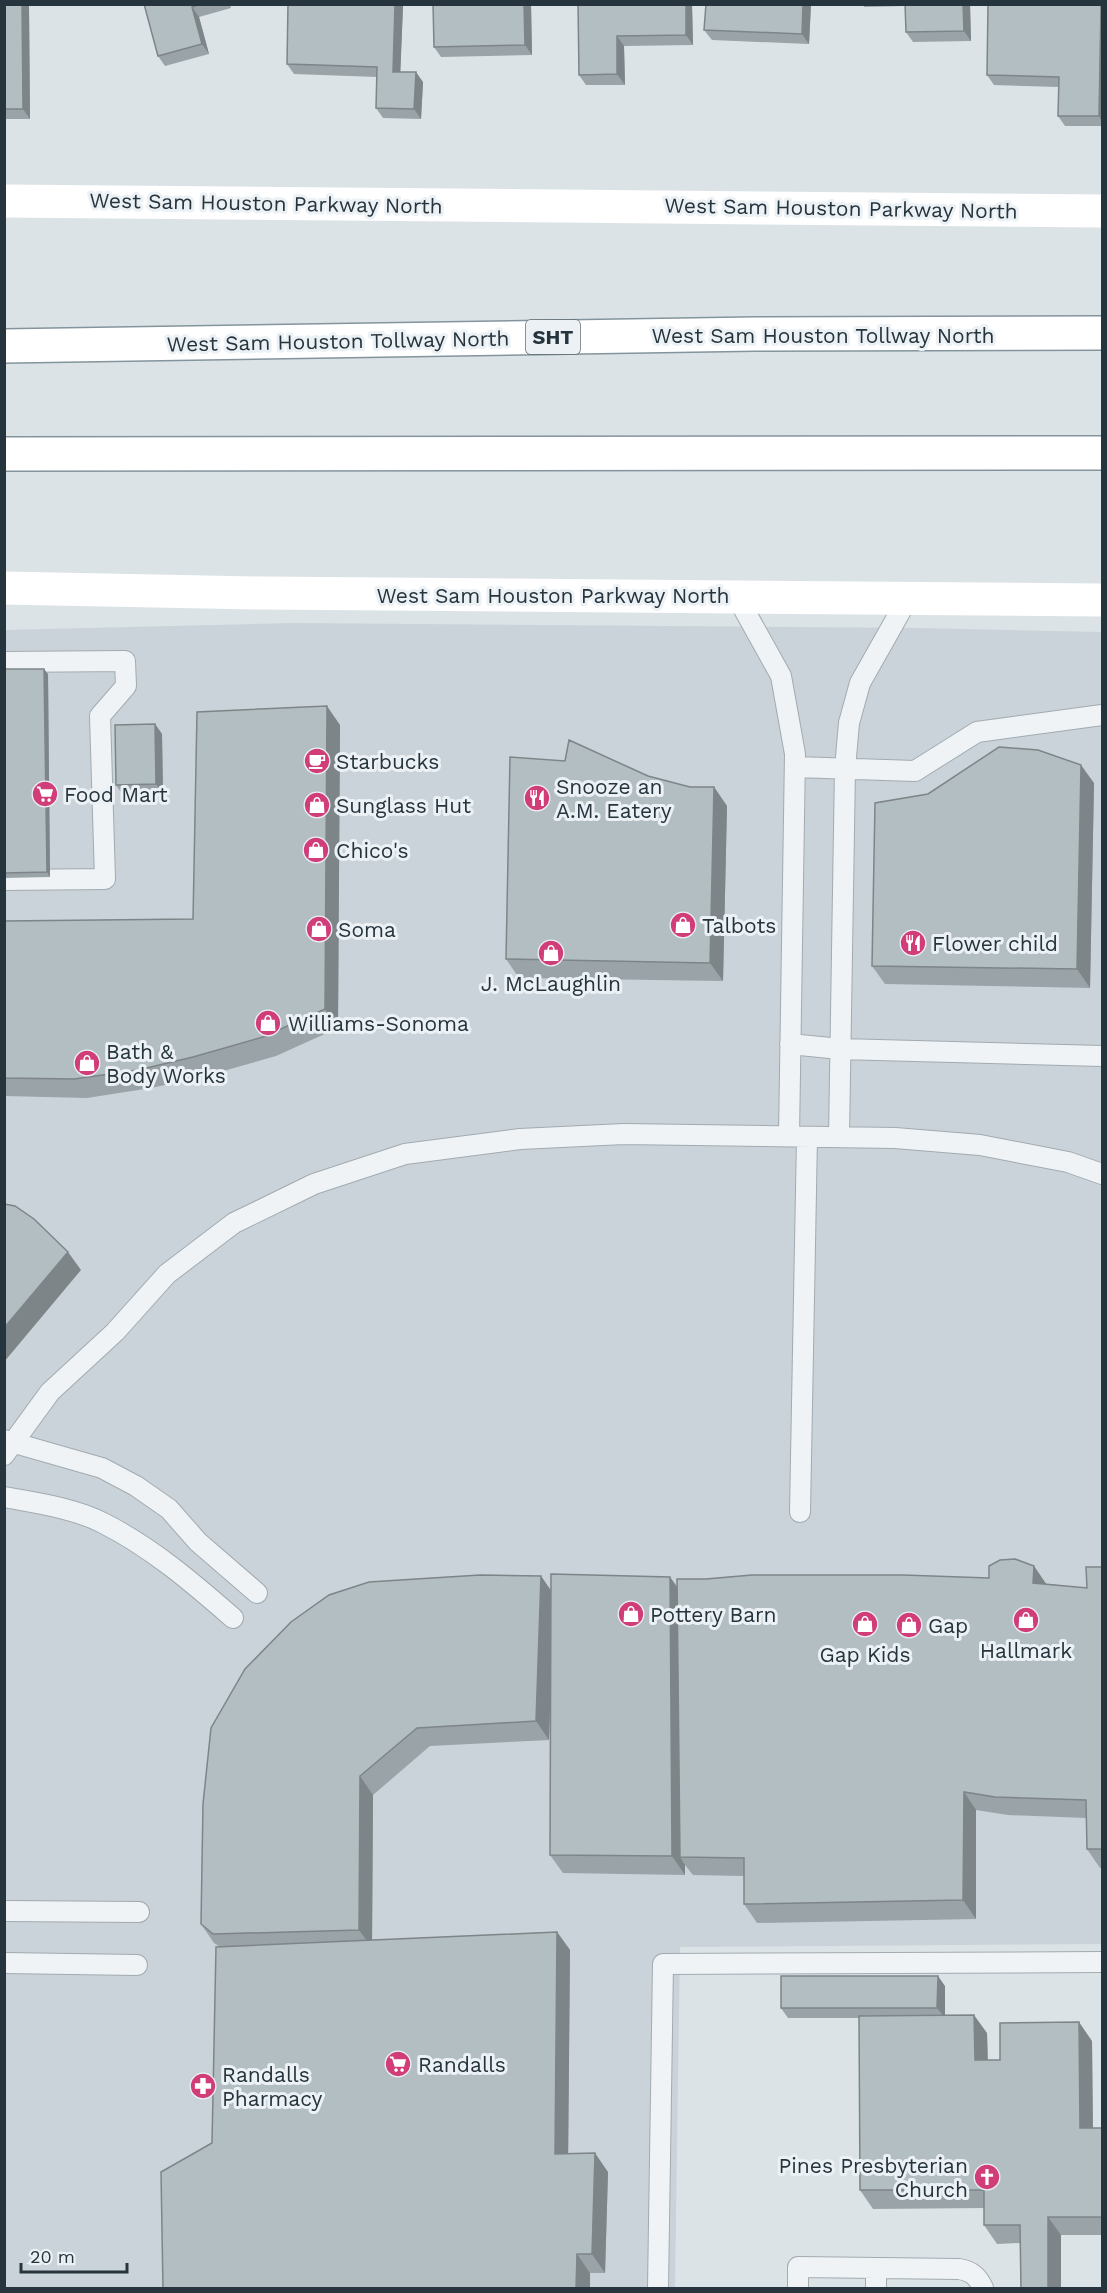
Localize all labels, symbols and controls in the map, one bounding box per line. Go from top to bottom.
street label: West Sam Houston Parkway North [89,187,443,219]
street label: West Sam Houston Parkway North [664,192,1018,224]
road number: SHT [526,320,580,354]
street label: West Sam Houston Tollway North [652,323,994,348]
street label: West Sam Houston Tollway North [166,326,510,356]
street label: West Sam Houston Parkway North [376,583,730,608]
cafe icon: Starbucks [302,746,332,776]
place label: Starbucks [336,749,439,774]
place label: Snooze an A.M. Eatery [556,774,672,823]
supermarket icon: Food Mart [30,779,60,809]
place label: Food Mart [64,782,168,807]
restaurant icon: Snooze an A.M. Eatery [522,783,552,813]
shop icon: Sunglass Hut [302,790,332,820]
place label: Sunglass Hut [336,793,471,818]
shop icon: Chico's [301,835,331,865]
place label: Chico's [336,838,409,863]
shop icon: Talbots [668,910,698,940]
place label: Talbots [702,913,776,938]
shop icon: Soma [304,914,334,944]
place label: Soma [338,917,396,942]
restaurant icon: Flower child [898,928,928,958]
place label: Flower child [932,931,1058,956]
shop icon: J. McLaughlin [536,938,566,968]
place label: J. McLaughlin [481,971,621,996]
shop icon: Williams-Sonoma [253,1008,283,1038]
place label: Williams-Sonoma [288,1011,469,1036]
place label: Bath & Body Works [106,1039,226,1088]
shop icon: Bath & Body Works [72,1048,102,1078]
shop icon: Pottery Barn [616,1599,646,1629]
place label: Pottery Barn [650,1602,777,1627]
shop icon: Hallmark [1011,1605,1041,1635]
shop icon: Gap Kids [850,1609,880,1639]
shop icon: Gap [894,1610,924,1640]
place label: Gap [928,1613,968,1638]
place label: Hallmark [980,1638,1072,1663]
place label: Gap Kids [819,1642,911,1667]
supermarket icon: Randalls [383,2049,413,2079]
place label: Randalls [418,2052,506,2077]
place label: Randalls Pharmacy [222,2062,323,2111]
pharmacy icon: Randalls Pharmacy [188,2071,218,2101]
place label: Pines Presbyterian Church [778,2153,968,2202]
church icon: Pines Presbyterian Church [972,2162,1002,2192]
scale bar [21,2236,128,2274]
text: 20 m [30,2246,75,2267]

